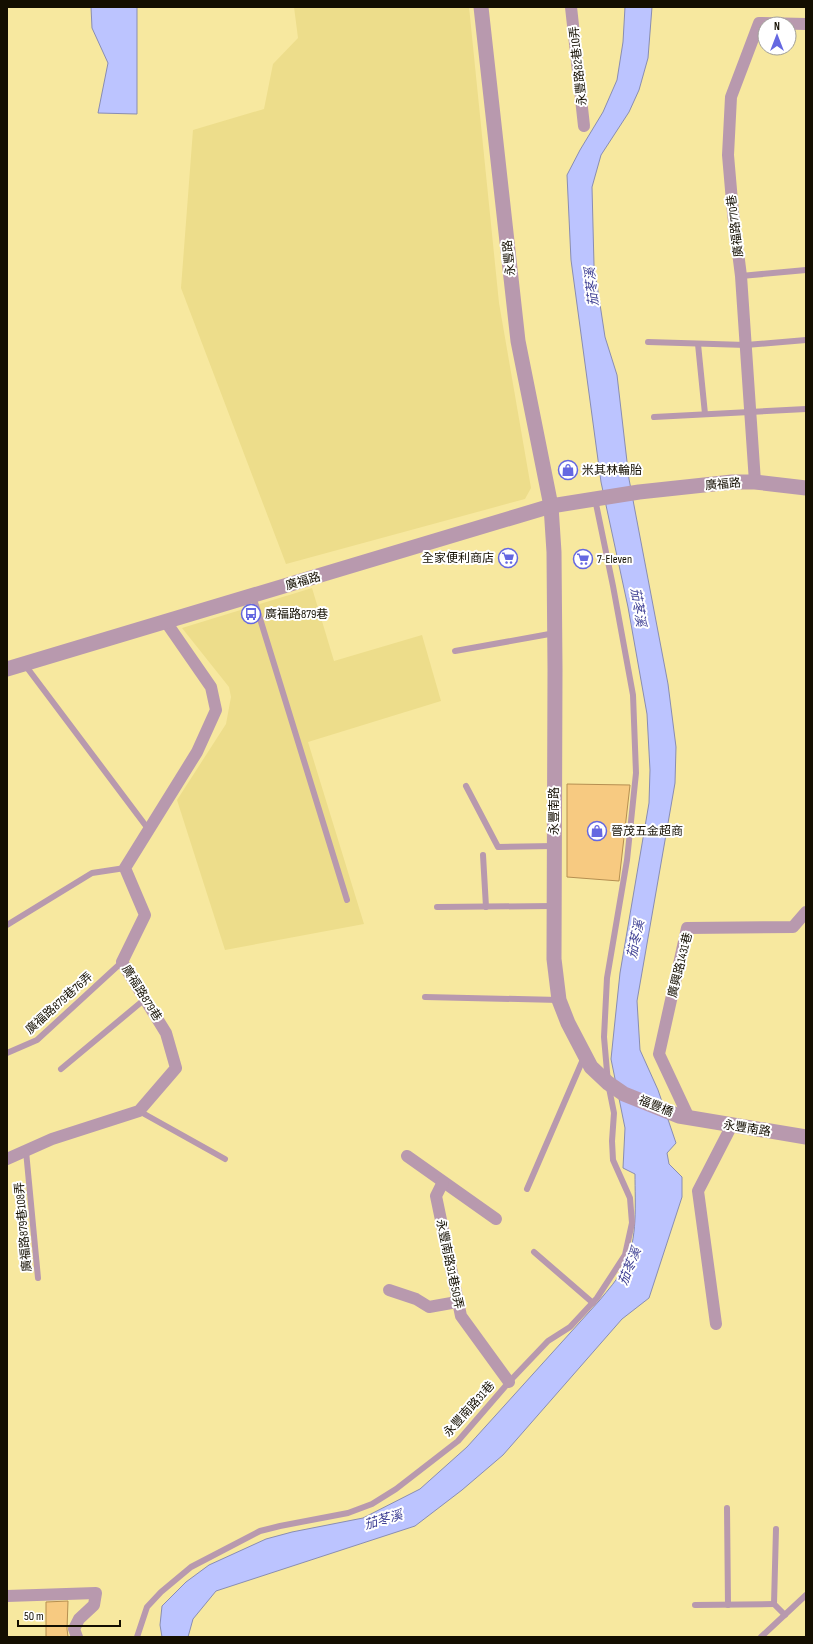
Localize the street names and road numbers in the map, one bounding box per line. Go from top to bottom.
street label: 永豐路82巷10弄 [567,25,590,106]
street label: 廣福路770巷 [724,194,747,258]
street label: 永豐路 [500,239,519,277]
street label: 廣福路 [704,475,742,494]
street label: 廣福路 [284,569,323,594]
street label: 永豐南路 [547,787,562,835]
street label: 廣興路1431巷 [665,931,696,999]
street label: 廣福路879巷 [118,962,165,1024]
street label: 廣福路879巷76弄 [23,969,96,1038]
street label: 福豐橋 [636,1093,675,1120]
street label: 永豐南路 [722,1117,772,1140]
street label: 廣福路879巷108弄 [12,1181,35,1273]
street label: 永豐南路31巷50弄 [433,1218,466,1310]
street label: 永豐南路31巷 [441,1379,498,1440]

